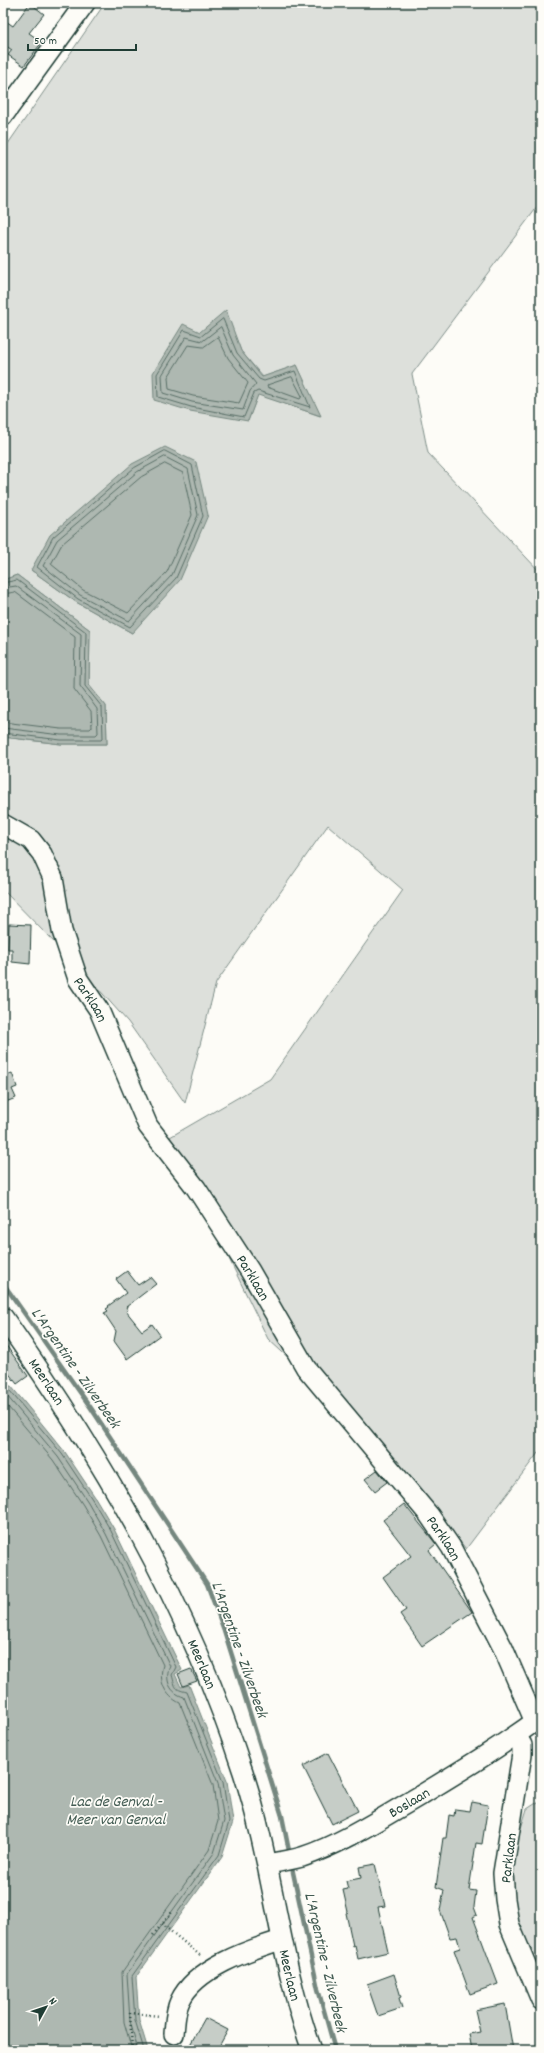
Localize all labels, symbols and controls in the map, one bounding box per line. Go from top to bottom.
scale bar [28,26,136,52]
text: 50 m [34,33,57,50]
street label: Parklaan [67,973,112,1026]
street label: Parklaan [229,1251,274,1306]
water label: L'Argentine - Zilverbeek [25,1303,126,1435]
street label: Meerlaan [22,1355,69,1410]
street label: Parklaan [420,1512,465,1565]
water label: L'Argentine - Zilverbeek [205,1579,273,1722]
street label: Meerlaan [180,1636,221,1693]
street label: Boslaan [385,1783,435,1825]
water label: Lac de Genval - Meer van Genval [67,1791,167,1832]
street label: Parklaan [496,1832,524,1884]
water label: L'Argentine - Zilverbeek [297,1890,352,2036]
street label: Meerlaan [272,1948,305,2004]
north arrow [26,1987,66,2027]
text: N [44,1995,60,2010]

